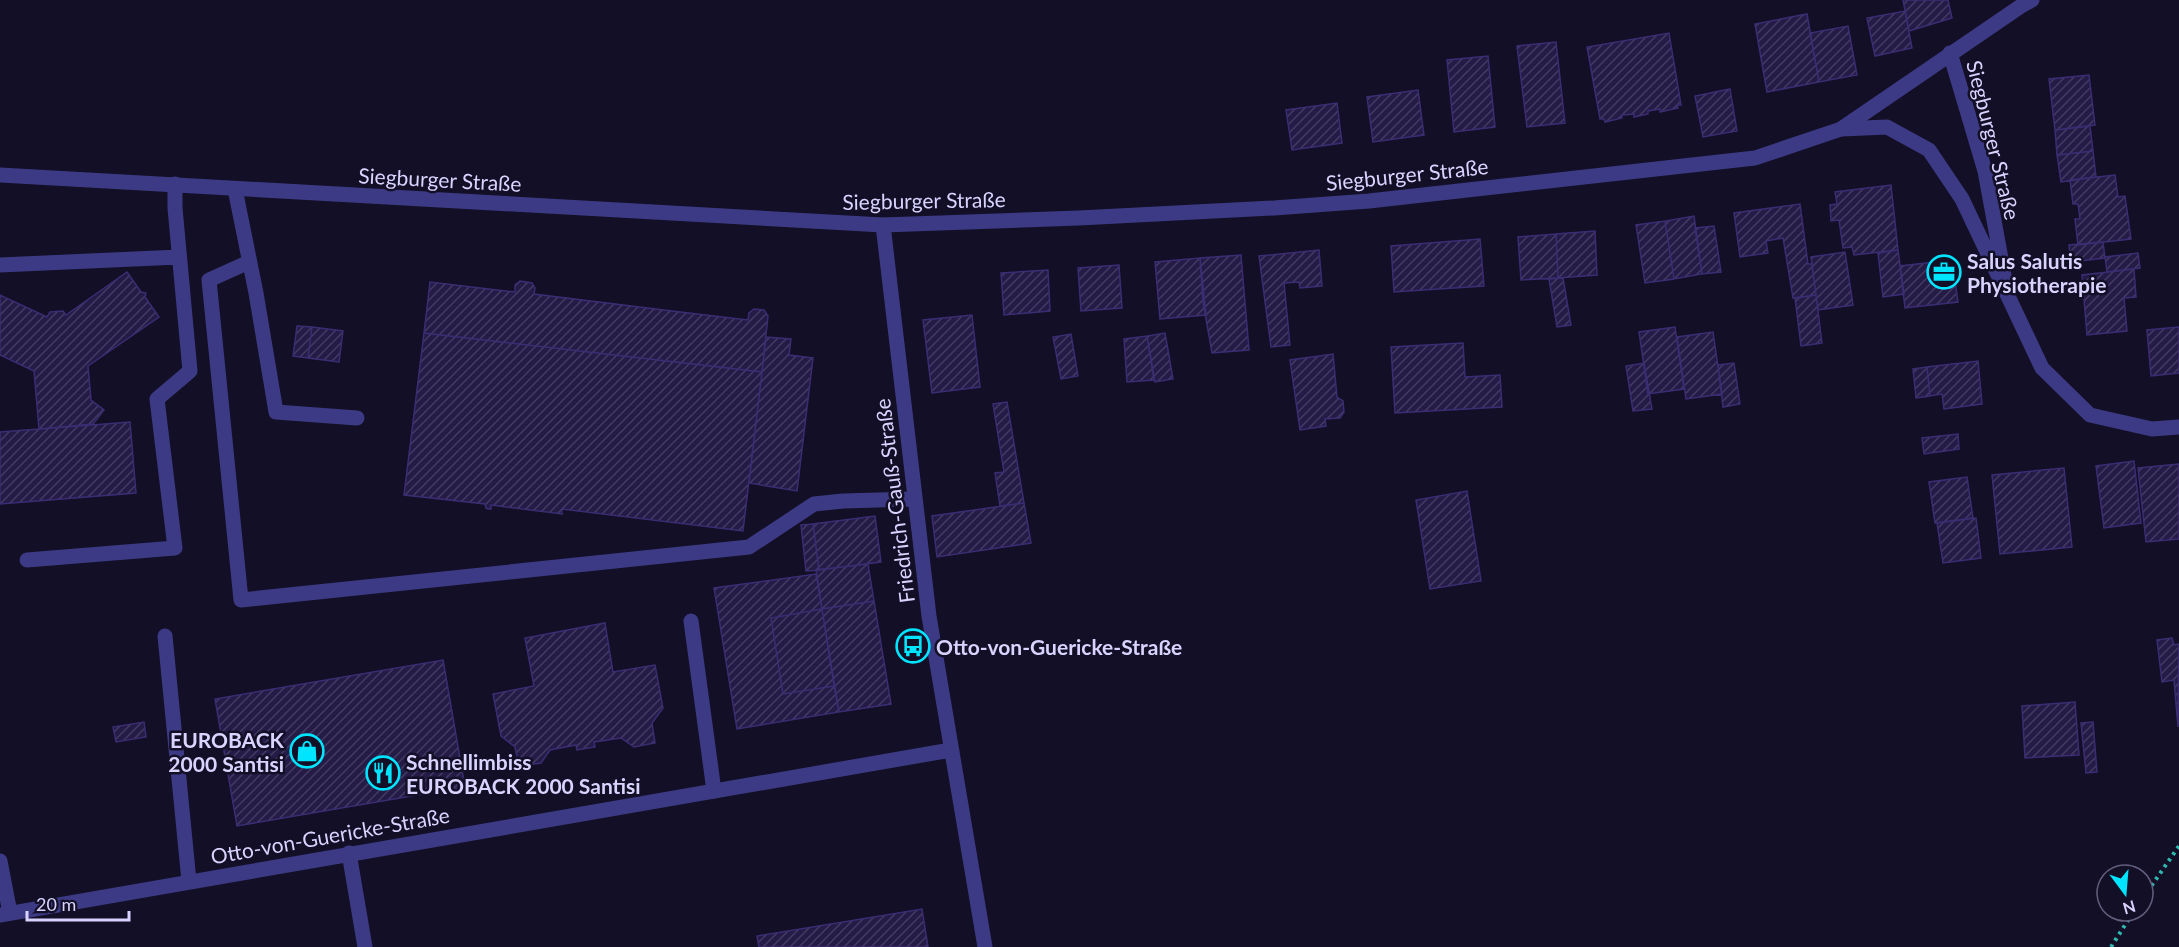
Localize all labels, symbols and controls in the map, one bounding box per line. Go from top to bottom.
street label: Siegburger Straße [1962,58,2026,222]
street label: Siegburger Straße [1325,153,1489,195]
street label: Siegburger Straße [358,162,522,196]
street label: Siegburger Straße [842,186,1006,214]
place label: Salus Salutis Physiotherapie [1967,248,2107,297]
office icon: Salus Salutis Physiotherapie [1926,254,1962,290]
street label: Friedrich-Gauß-Straße [869,397,919,605]
bus stop icon: Otto-von-Guericke-Straße [895,628,931,664]
place label: Otto-von-Guericke-Straße [936,634,1182,659]
place label: EUROBACK 2000 Santisi [168,727,285,776]
shop icon: EUROBACK 2000 Santisi [289,733,325,769]
place label: Schnellimbiss EUROBACK 2000 Santisi [406,749,641,798]
restaurant icon: Schnellimbiss EUROBACK 2000 Santisi [365,755,401,791]
street label: Otto-von-Guericke-Straße [209,802,451,868]
north arrow [2095,863,2155,923]
scale bar [27,884,129,922]
text: 20 m [36,893,76,915]
text: N [2121,897,2138,919]

